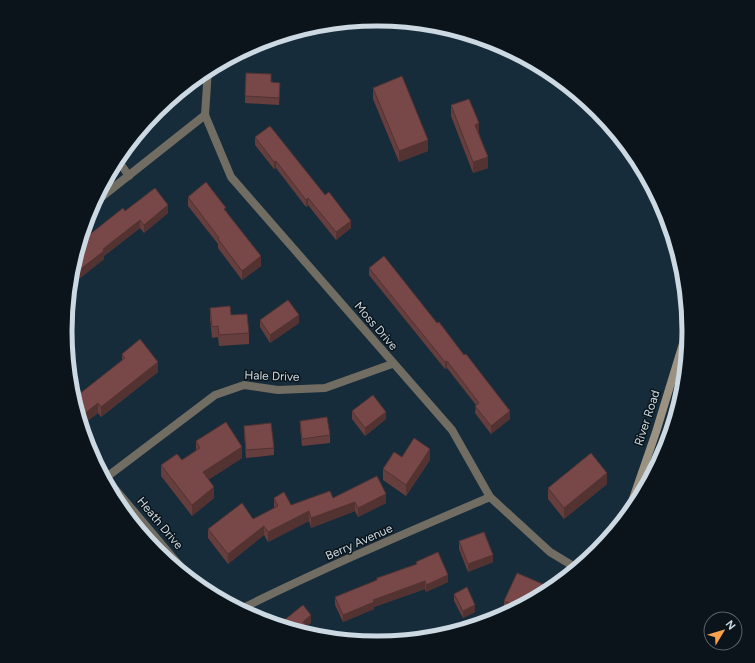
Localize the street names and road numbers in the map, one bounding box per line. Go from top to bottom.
street label: Moss Drive [351,299,401,353]
street label: Hale Drive [244,368,300,384]
street label: River Road [631,388,663,448]
street label: Heath Drive [134,494,186,552]
street label: Berry Avenue [323,521,395,563]

